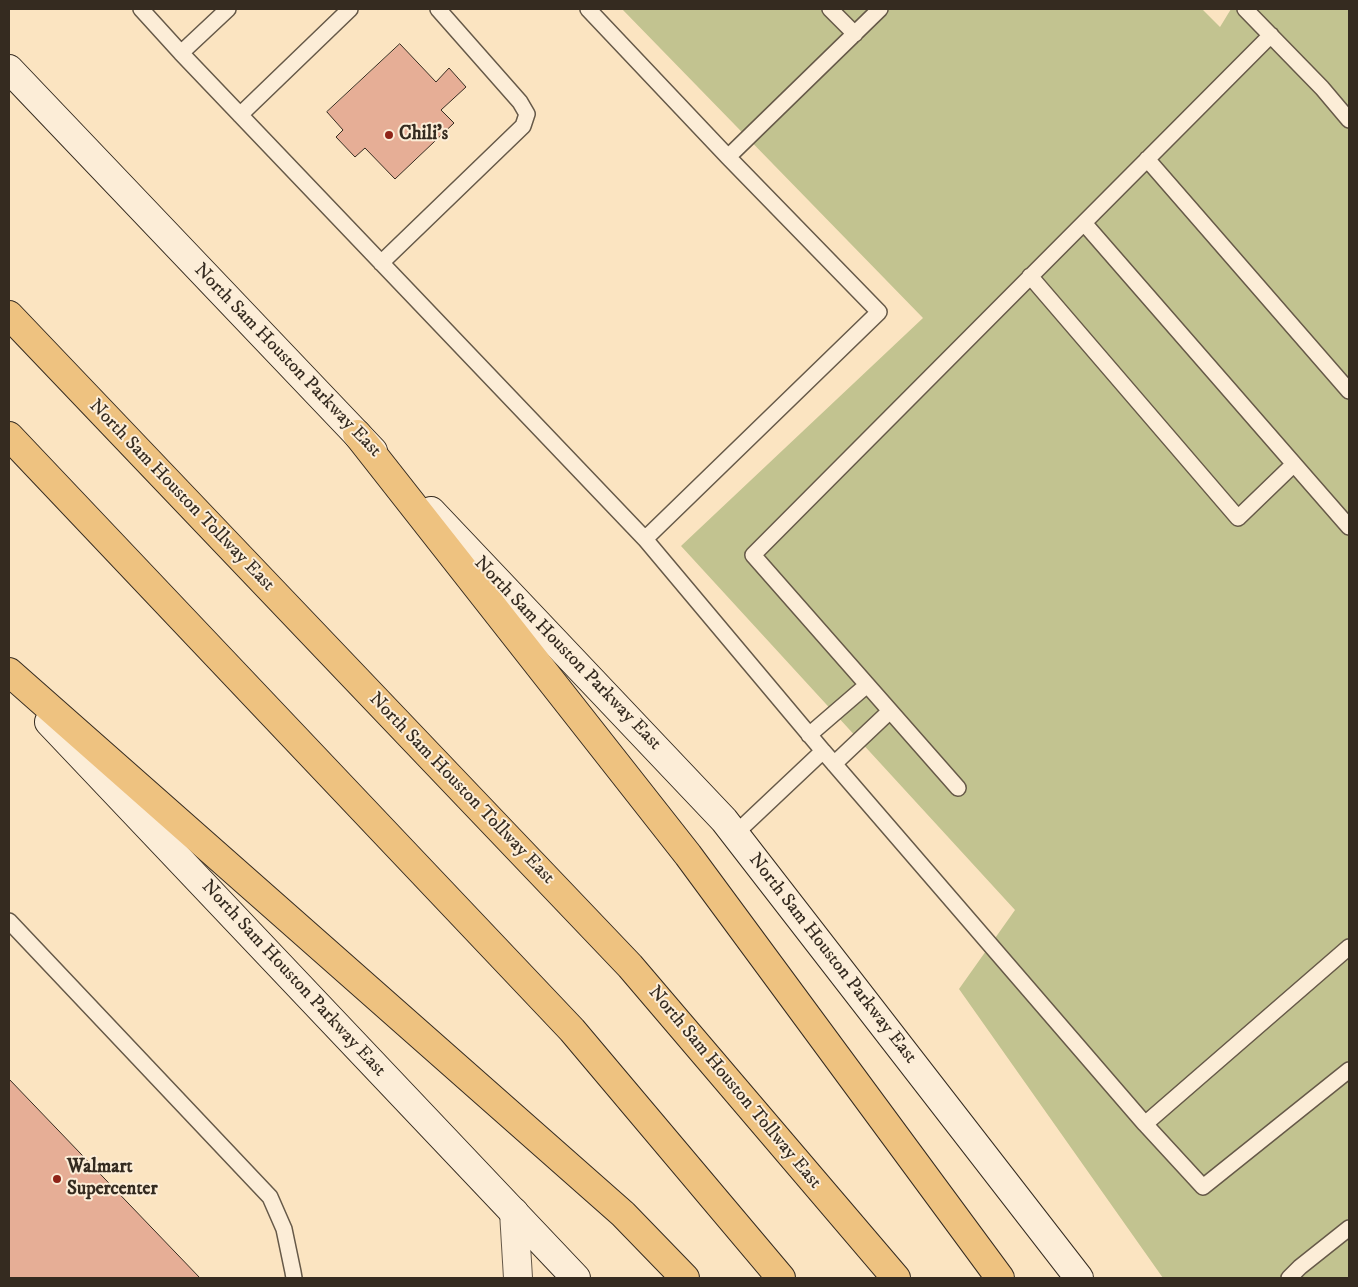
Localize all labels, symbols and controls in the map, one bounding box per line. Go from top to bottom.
place label: Chili's [399,124,448,146]
marker: Chili's [383,129,395,141]
street label: North Sam Houston Parkway East [188,259,386,463]
street label: North Sam Houston Tollway East [83,395,279,597]
street label: North Sam Houston Parkway East [468,552,666,756]
street label: North Sam Houston Tollway East [363,688,559,890]
street label: North Sam Houston Parkway East [743,849,921,1069]
street label: North Sam Houston Parkway East [196,876,390,1082]
street label: North Sam Houston Tollway East [642,982,826,1194]
place label: Walmart Supercenter [67,1157,157,1201]
marker: Walmart Supercenter [51,1173,63,1185]

